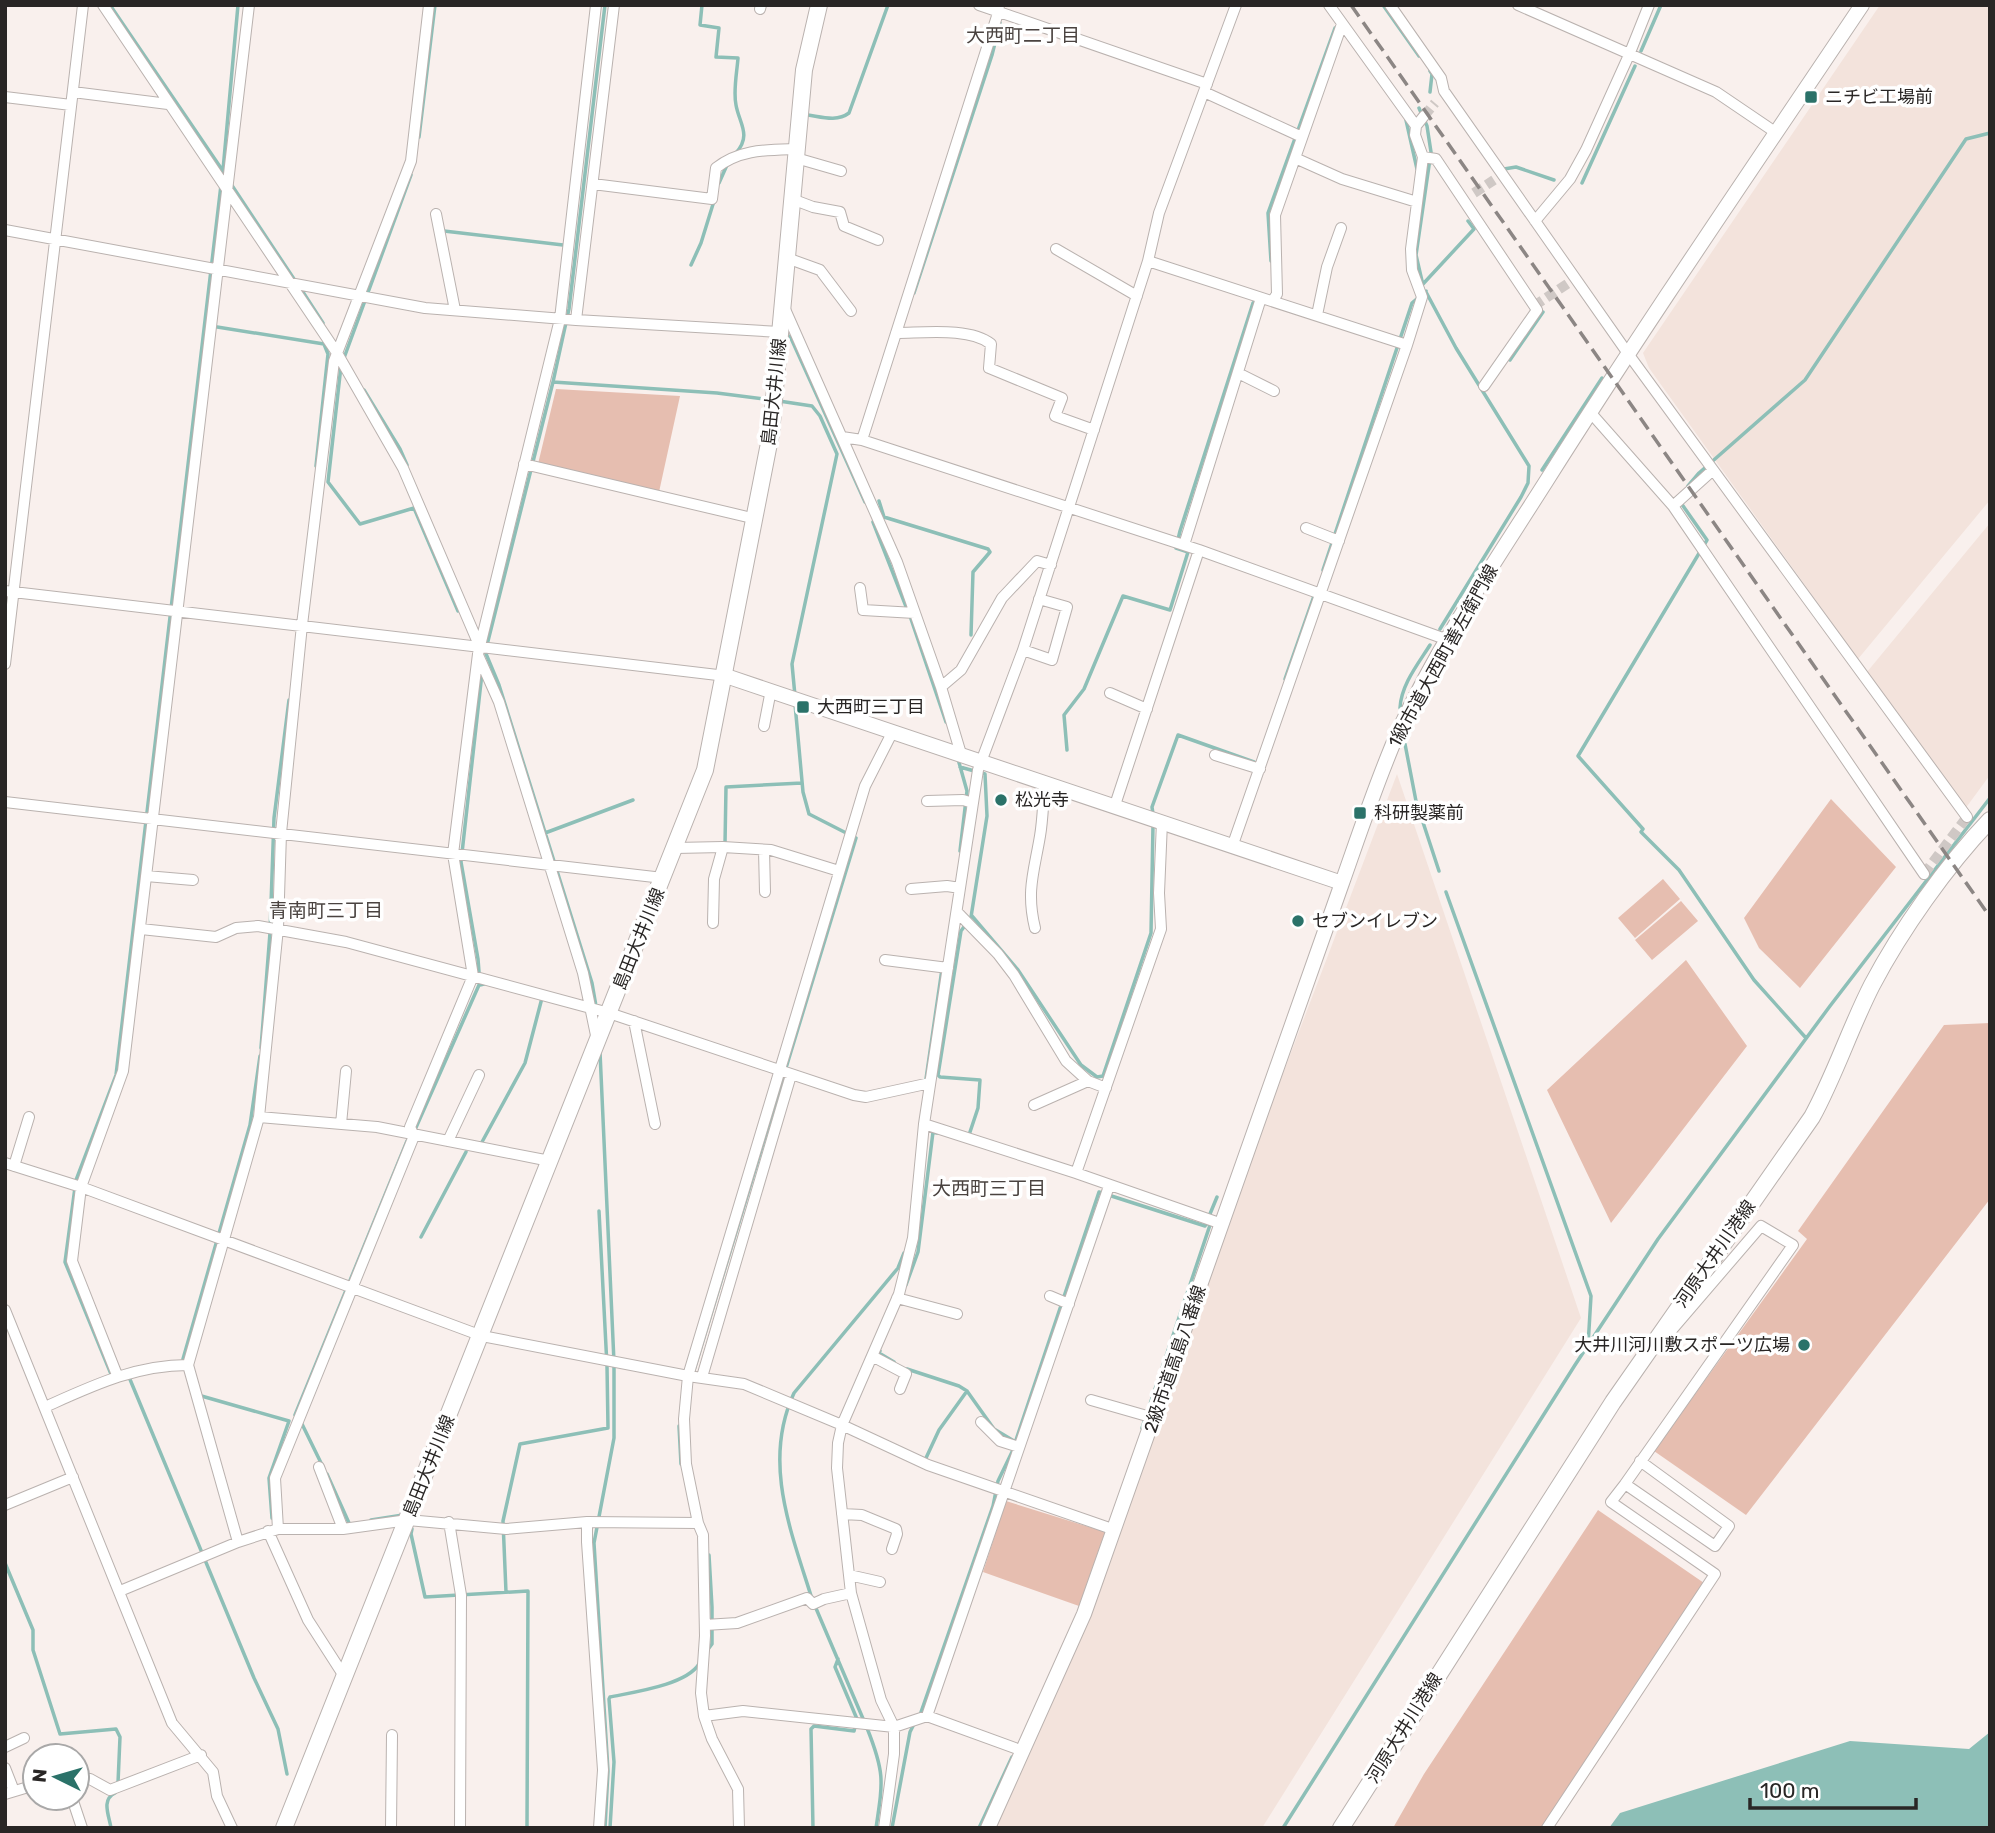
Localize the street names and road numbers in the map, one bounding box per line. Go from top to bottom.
street label: 島田大井川線 [757,337,791,447]
street label: 1級市道大西町善左衛門線 [1384,561,1502,751]
street label: 島田大井川線 [609,885,669,993]
street label: 河原大井川港線 [1670,1196,1760,1312]
street label: 2級市道高島八番線 [1139,1282,1211,1436]
street label: 島田大井川線 [399,1412,459,1520]
street label: 河原大井川港線 [1361,1669,1447,1787]

